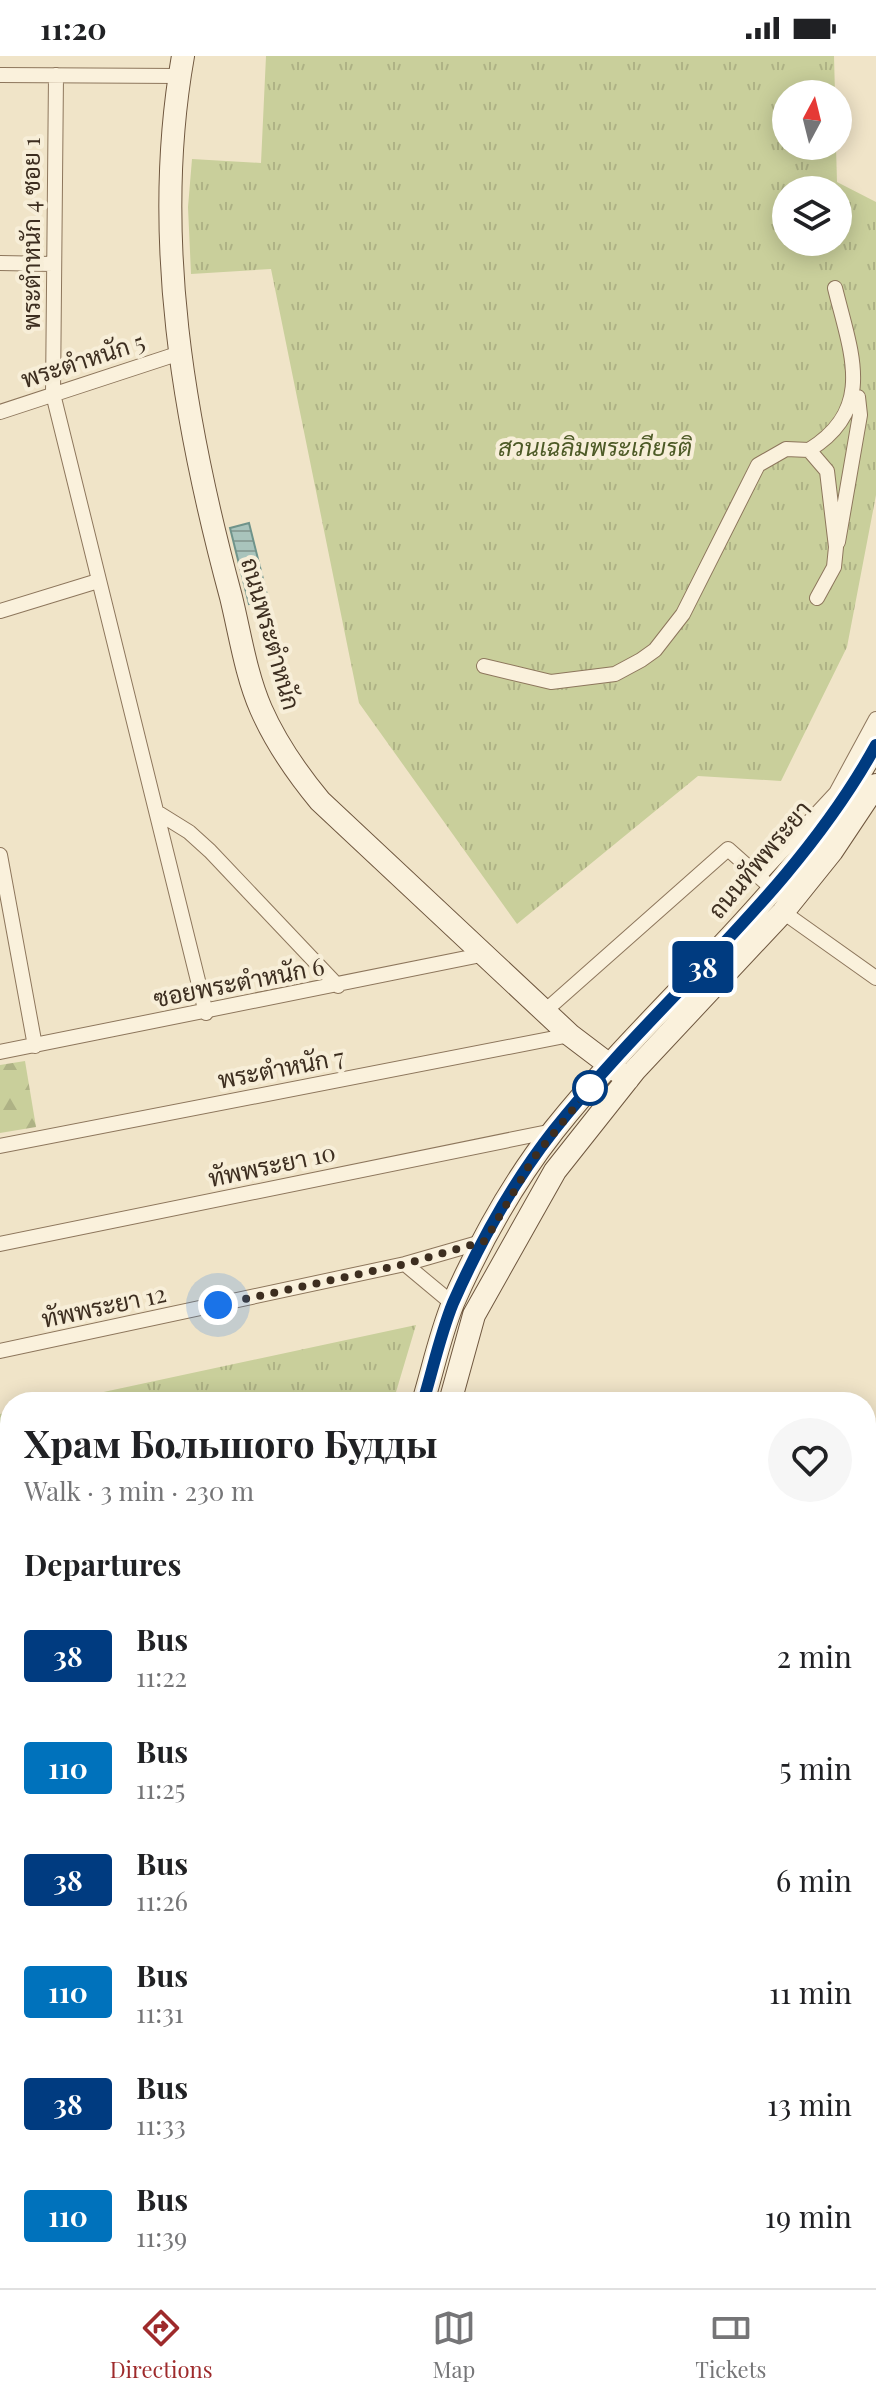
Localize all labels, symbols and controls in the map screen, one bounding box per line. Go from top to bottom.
text: 11:20 [40,8,107,48]
north arrow [772,80,852,160]
map controls [772,80,852,256]
street label: พระตำหนัก 4 ซอย 1 [14,137,46,331]
button: layers [772,176,852,256]
street label: พระตำหนัก 5 [16,324,148,394]
park label: สวนเฉลิมพระเกียรติ [498,430,693,462]
street label: ถนนพระตำหนัก [235,554,309,713]
street label: ถนนทัพพระยา [700,793,817,924]
line badge: 38 [667,941,739,993]
text: 38 [688,948,718,985]
street label: ซอยพระตำหนัก 6 [151,949,327,1013]
street label: พระตำหนัก 7 [215,1039,347,1095]
unlabelled marker [573,1071,607,1105]
street label: ทัพพระยา 10 [205,1135,338,1193]
street label: ทัพพระยา 12 [38,1276,169,1334]
your location [198,1285,238,1325]
text: Храм Большого Будды [24,1417,437,1468]
button: heart [768,1418,852,1502]
text: Walk · 3 min · 230 m [24,1473,254,1508]
text: Departures [24,1544,181,1584]
text: Bus [136,1619,188,1659]
text: 2 min [777,1636,852,1676]
text: 38 [53,1637,83,1674]
text: 11:22 [136,1659,187,1694]
text: Bus [136,1731,188,1771]
text: 5 min [779,1748,852,1788]
text: 110 [48,1749,88,1786]
text: 11:25 [136,1771,185,1806]
text: Bus [136,1843,188,1883]
text: 6 min [776,1860,852,1900]
text: 38 [53,1861,83,1898]
text: 11:26 [136,1883,188,1918]
text: Bus [136,1955,188,1995]
text: 11 min [769,1972,852,2012]
text: 110 [48,1973,88,2010]
text: 11:31 [136,1995,184,2030]
text: Bus [136,2067,188,2107]
text: 13 min [767,2084,852,2124]
text: 38 [53,2085,83,2122]
text: 11:33 [136,2107,186,2142]
text: Bus [136,2179,188,2219]
text: 19 min [765,2196,852,2236]
text: 110 [48,2197,88,2234]
text: 11:39 [136,2219,187,2254]
tab: Directions [110,2306,212,2384]
tab: Map [432,2306,476,2384]
tab: Tickets [695,2306,766,2384]

